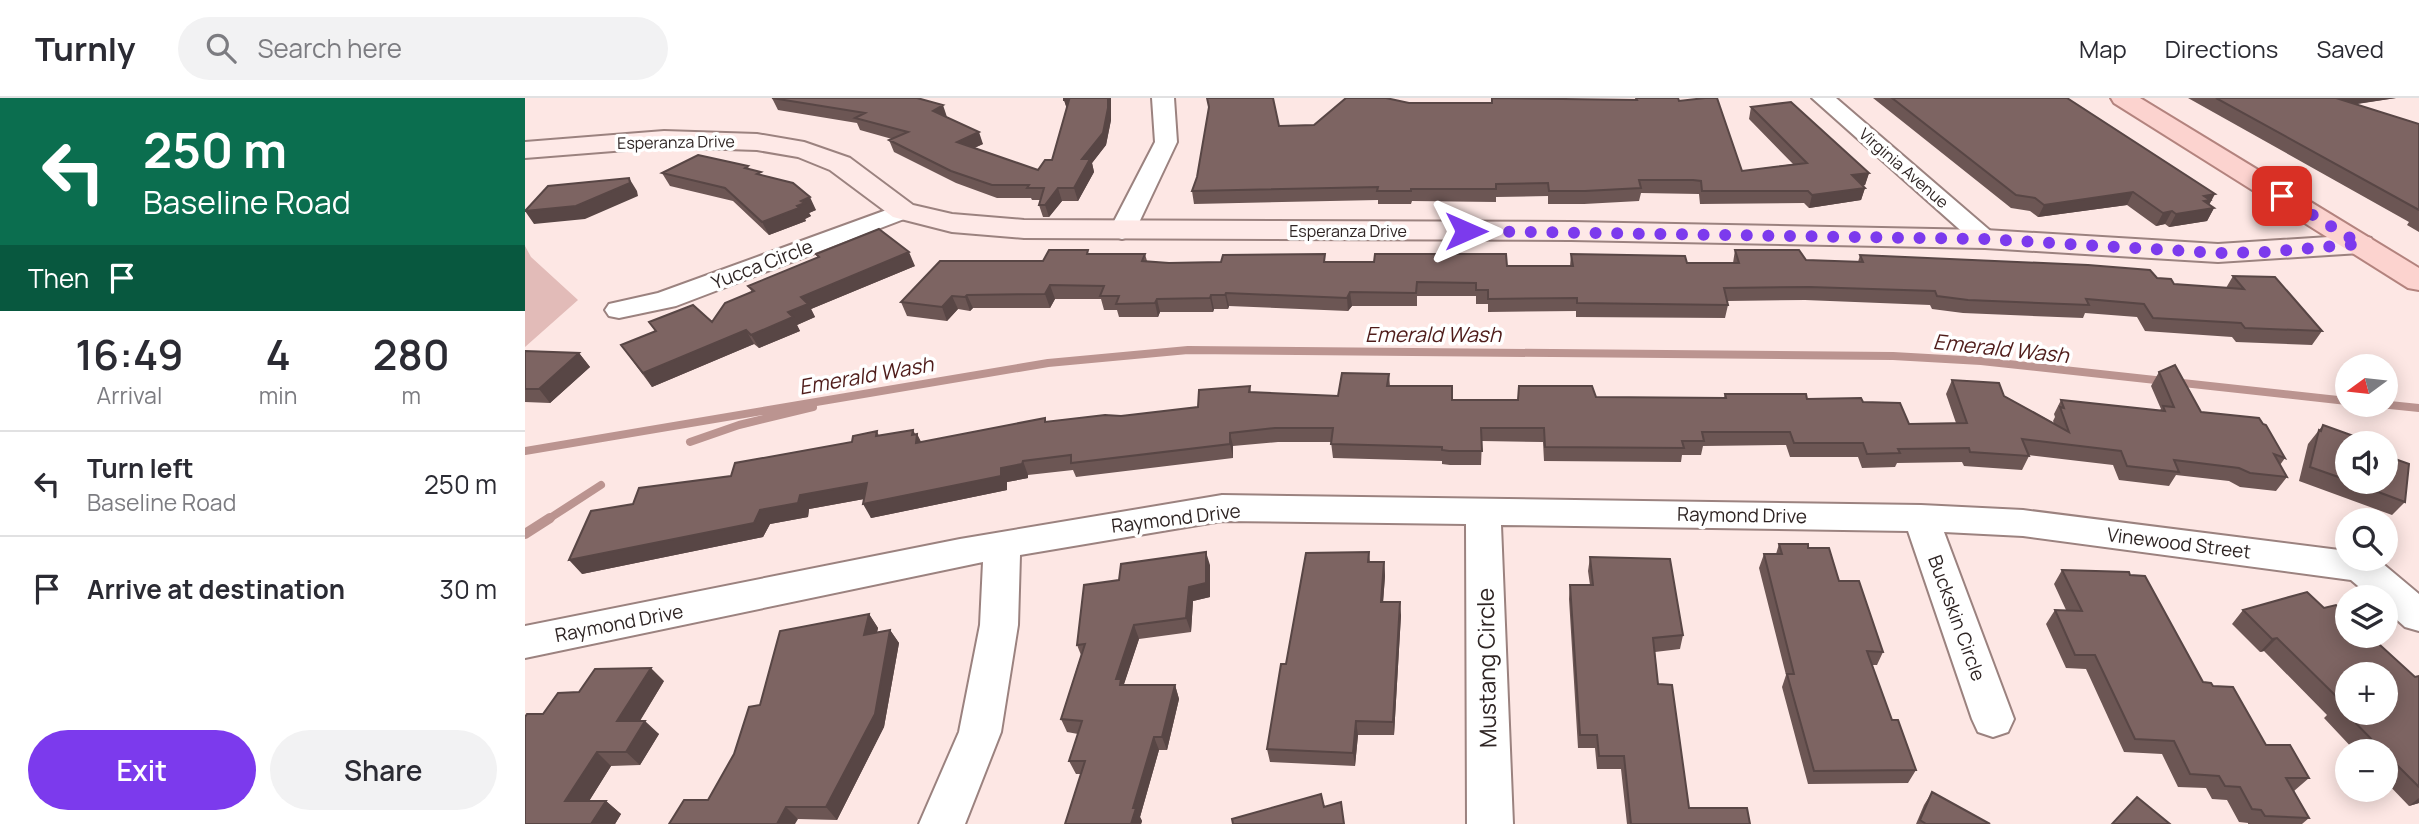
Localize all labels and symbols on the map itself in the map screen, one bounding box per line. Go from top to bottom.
street label: Virginia Avenue [1855,123,1953,213]
street label: Esperanza Drive [617,130,735,154]
pin [2252,166,2312,226]
position arrow [1429,194,1503,268]
street label: Esperanza Drive [1289,220,1407,242]
street label: Yucca Circle [708,233,816,295]
water label: Emerald Wash [1365,320,1503,348]
water label: Emerald Wash [1932,327,2072,369]
water label: Emerald Wash [796,349,937,401]
north arrow [2335,354,2397,416]
street label: Raymond Drive [1110,497,1242,539]
street label: Raymond Drive [1677,501,1807,529]
street label: Vinewood Street [2105,521,2253,565]
street label: Buckskin Circle [1922,551,1992,685]
street label: Mustang Circle [1469,588,1503,748]
street label: Raymond Drive [553,598,685,648]

